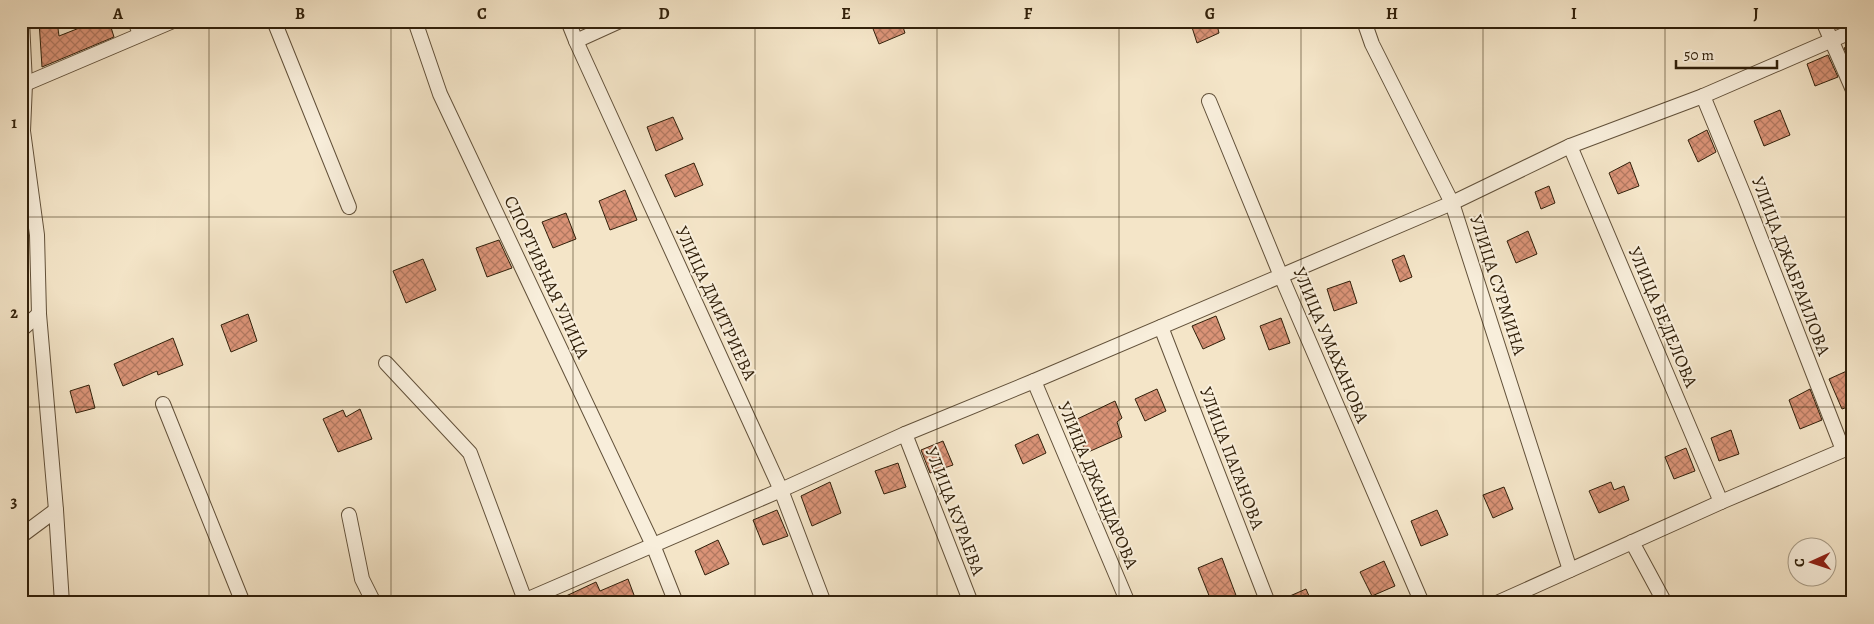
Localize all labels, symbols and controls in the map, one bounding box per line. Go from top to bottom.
text: A [112,3,124,25]
text: B [295,3,305,25]
text: C [477,3,487,25]
text: D [658,3,670,25]
text: E [841,3,851,25]
text: F [1024,3,1033,25]
text: G [1205,3,1215,25]
text: H [1386,3,1398,25]
text: I [1571,3,1577,25]
text: J [1753,3,1759,25]
scale bar [1676,38,1778,70]
text: 50 m [1684,45,1714,65]
text: 1 [11,112,17,134]
street label: УЛИЦА ДЖАБРАИЛОВА [1746,173,1836,359]
street label: СПОРТИВНАЯ УЛИЦА [499,192,596,363]
street label: УЛИЦА СУРМИНА [1464,212,1532,359]
street label: УЛИЦА ДМИТРИЕВА [670,222,762,384]
street label: УЛИЦА БЕДЕЛОВА [1622,243,1704,392]
street label: УЛИЦА УМАХАНОВА [1287,264,1375,427]
text: 2 [10,302,18,324]
street label: УЛИЦА ПАГАНОВА [1194,383,1270,533]
street label: УЛИЦА ДЖАНДАРОВА [1052,398,1144,573]
street label: УЛИЦА КУРАЕВА [920,443,991,579]
text: 3 [11,491,18,513]
north arrow [1786,536,1836,586]
text: С [1790,557,1809,567]

